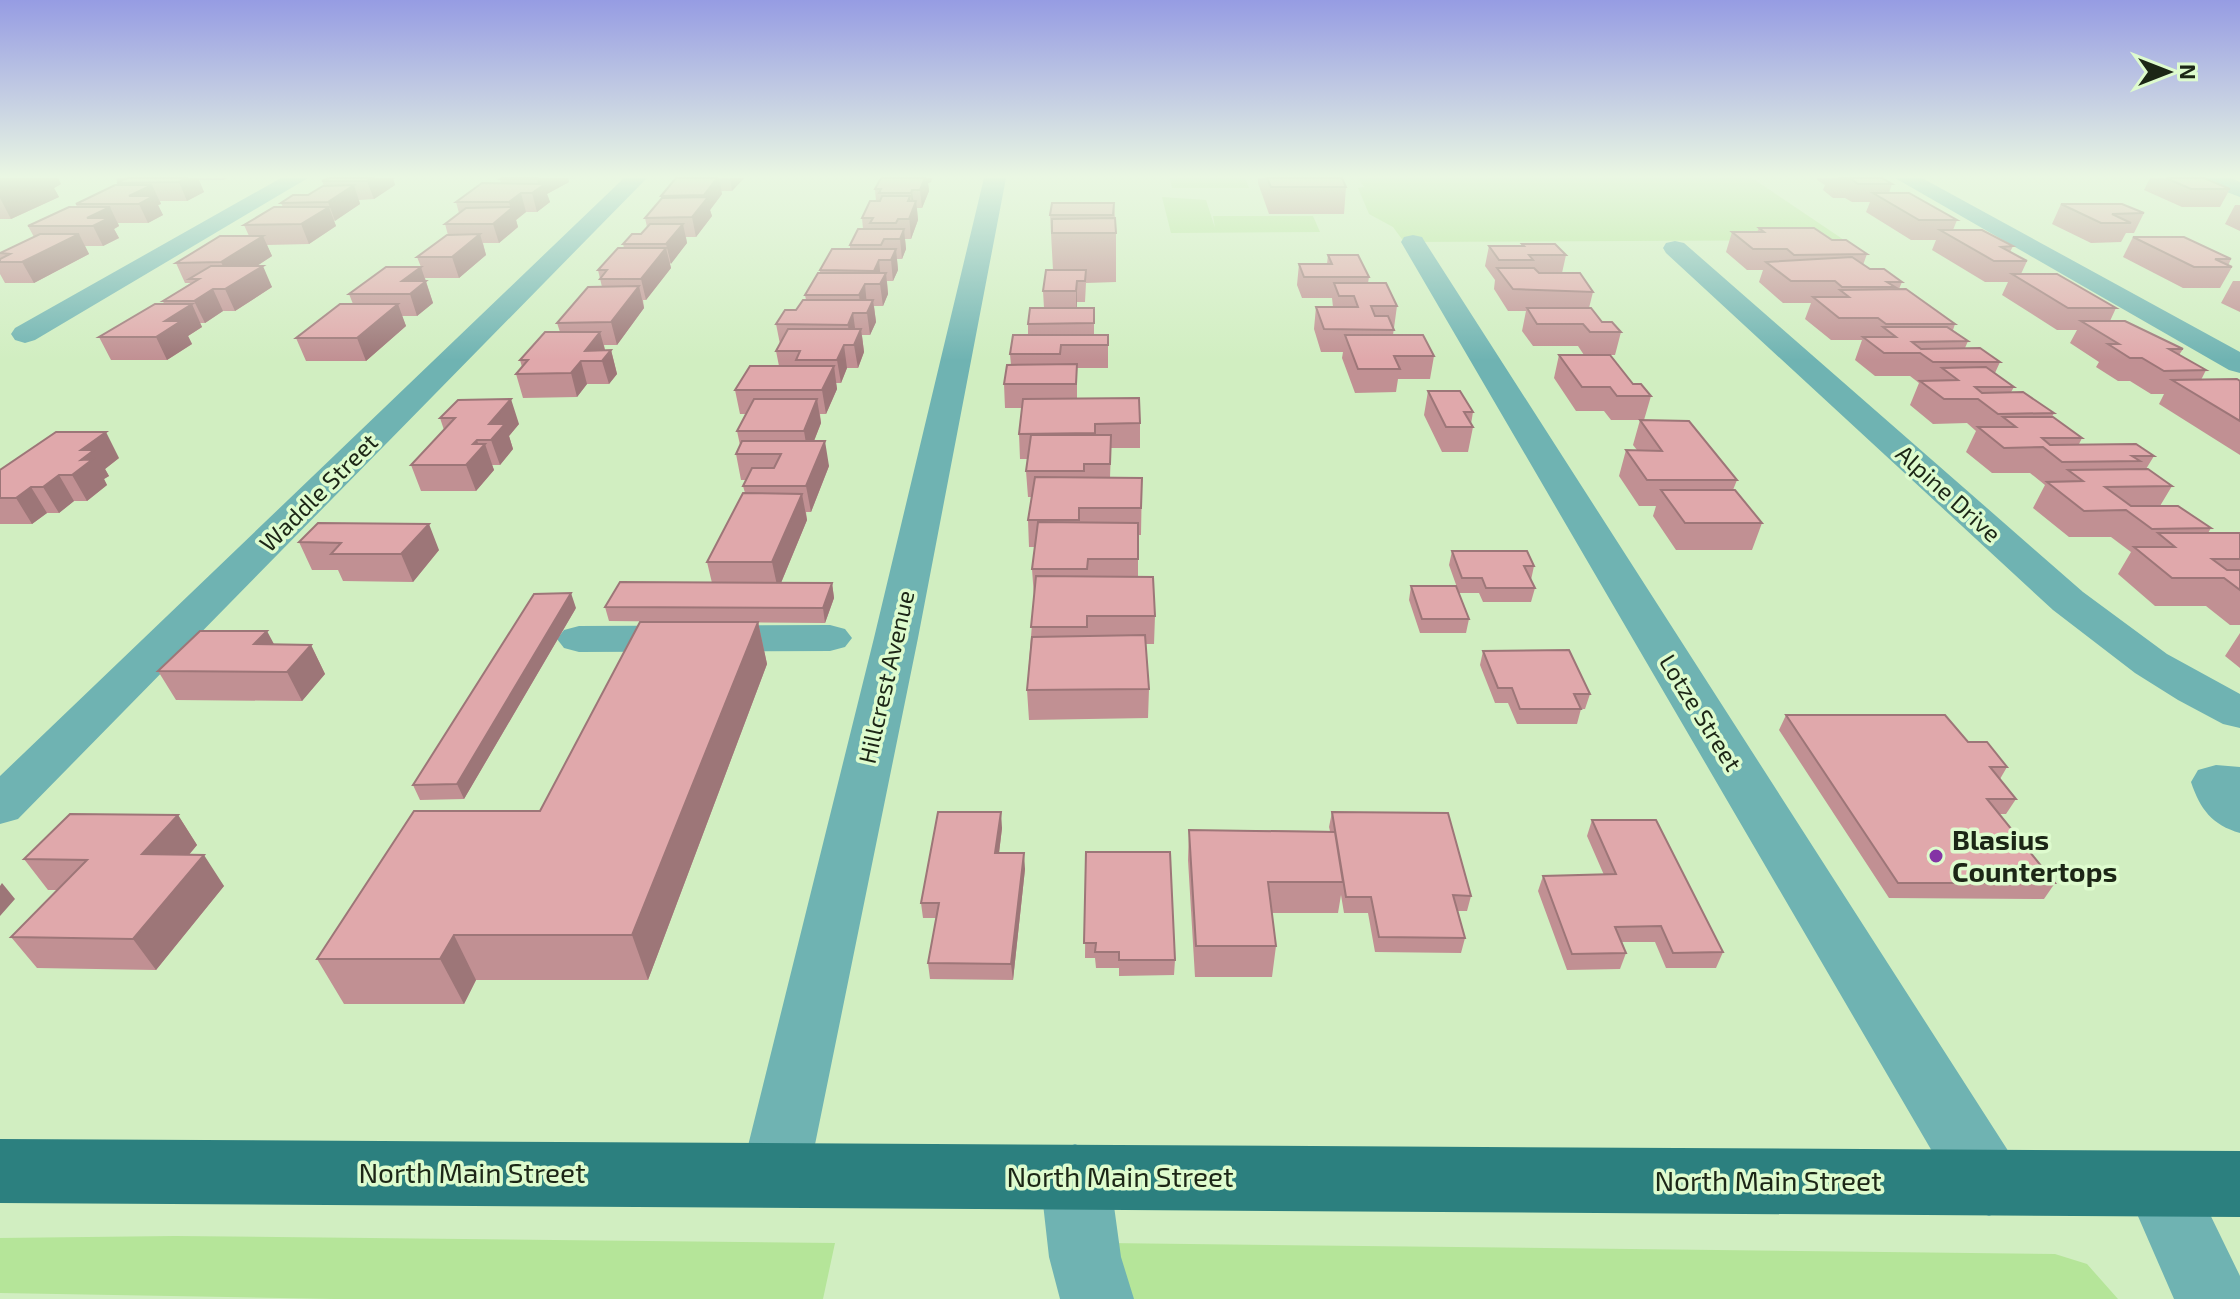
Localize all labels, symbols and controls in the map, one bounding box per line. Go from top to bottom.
north arrow [2128,32,2208,112]
text: N [2176,64,2202,80]
street label: Waddle Street [253,427,383,557]
street label: Alpine Drive [1891,438,2007,548]
street label: Hillcrest Avenue [852,587,920,766]
street label: Lotze Street [1654,648,1749,776]
place label: Blasius Countertops [1952,822,2117,888]
marker: Blasius Countertops [1927,847,1945,865]
street label: North Main Street [358,1155,586,1189]
street label: North Main Street [1006,1159,1234,1193]
street label: North Main Street [1654,1163,1882,1197]

